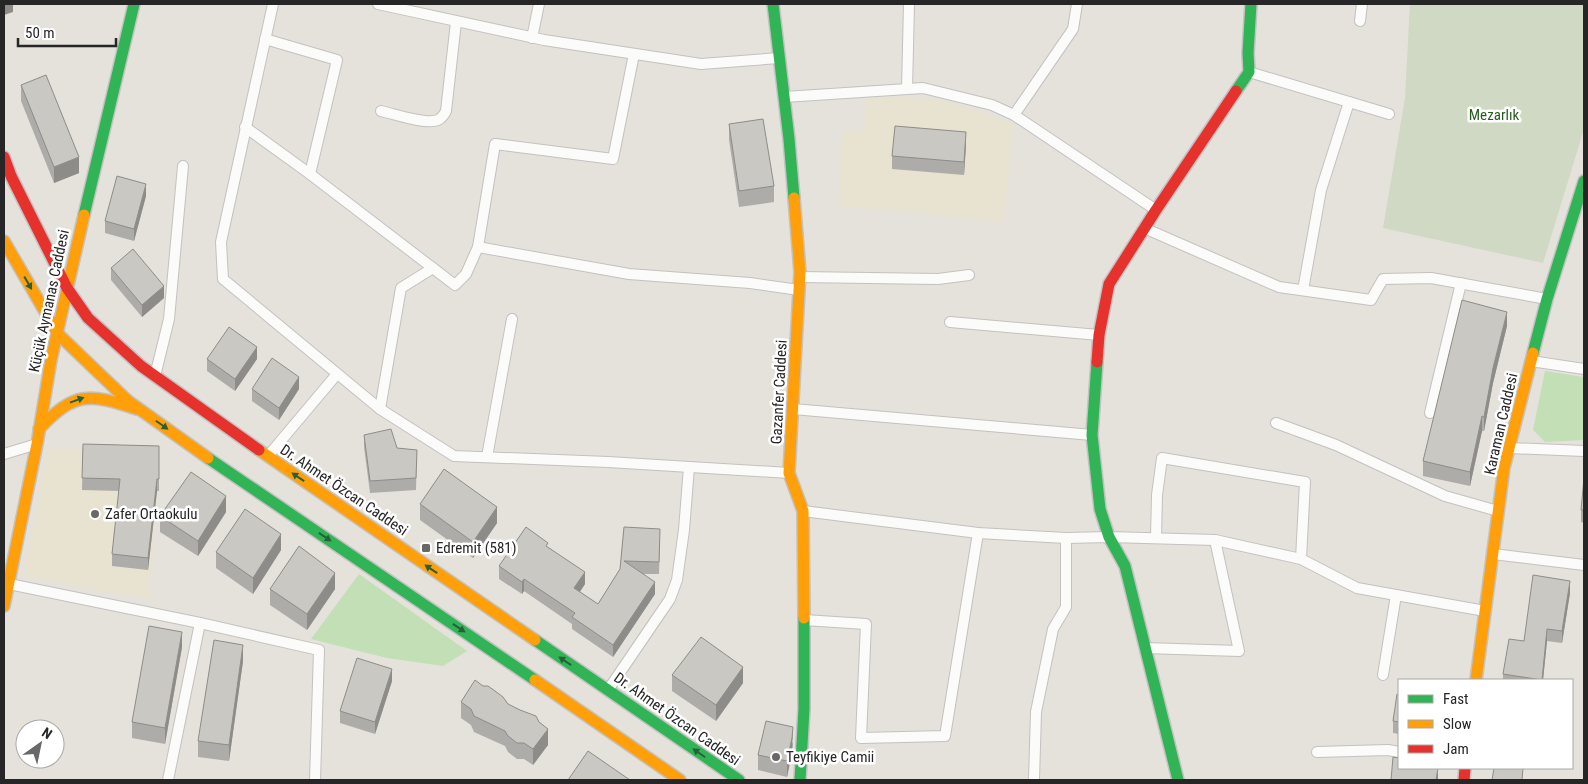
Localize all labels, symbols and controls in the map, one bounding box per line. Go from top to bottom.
scale bar [18,15,115,47]
text: 50 m [25,24,55,42]
park label: Mezarlık [1469,106,1519,124]
street label: Küçük Aymanas Caddesi [25,228,73,374]
one-way arrow [24,277,33,290]
street label: Gazanfer Caddesi [767,339,791,445]
street label: Karaman Caddesi [1481,371,1521,477]
one-way arrow [70,396,85,404]
one-way arrow [155,420,169,430]
street label: Dr. Ahmet Özcan Caddesi [277,441,411,539]
one-way arrow [291,472,304,482]
place label: Zafer Ortaokulu [105,505,197,523]
marker: Zafer Ortaokulu [89,508,101,520]
one-way arrow [318,532,331,542]
place label: Edremit (581) [436,539,517,557]
marker: Edremit (581) [420,542,432,554]
one-way arrow [425,564,438,574]
one-way arrow [452,623,466,633]
one-way arrow [559,656,572,666]
street label: Dr. Ahmet Özcan Caddesi [610,669,744,769]
legend [1398,679,1573,769]
text: Fast [1443,690,1468,708]
text: Slow [1443,715,1472,733]
north arrow [15,719,65,769]
text: N [39,724,55,742]
text: Jam [1443,740,1469,758]
one-way arrow [693,748,706,758]
place label: Teyfikiye Camii [786,748,874,766]
marker: Teyfikiye Camii [770,751,782,763]

